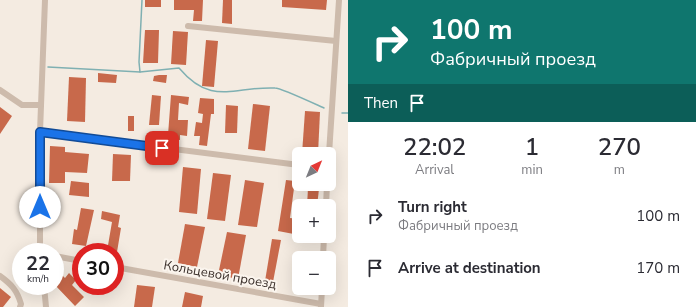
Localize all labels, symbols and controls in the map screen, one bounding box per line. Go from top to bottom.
text: 100 m [430,11,513,49]
icon: right [364,16,416,68]
text: Фабричный проезд [430,47,596,71]
icon: arrive [406,92,428,114]
text: Then [364,93,398,113]
pin [145,131,179,165]
text: 22:02 [403,131,466,163]
text: 1 [525,131,539,163]
text: 270 [598,131,641,163]
icon: arrive [151,137,173,159]
north arrow [292,147,336,191]
map controls [292,147,336,295]
text: Arrival [415,161,454,179]
text: min [521,161,543,179]
text: m [614,161,625,179]
position arrow [19,186,61,228]
text: Turn right [398,197,467,217]
button: + [292,199,336,243]
icon: right [364,205,386,227]
text: 100 m [636,206,680,226]
text: Фабричный проезд [398,217,518,235]
speed limit sign: 30 [72,243,124,295]
text: 22 [26,250,50,277]
button: − [292,251,336,295]
street label: Кольцевой проезд [162,256,278,294]
icon: arrive [364,257,386,279]
text: Arrive at destination [398,258,541,278]
text: 170 m [636,258,680,278]
text: km/h [27,272,49,286]

